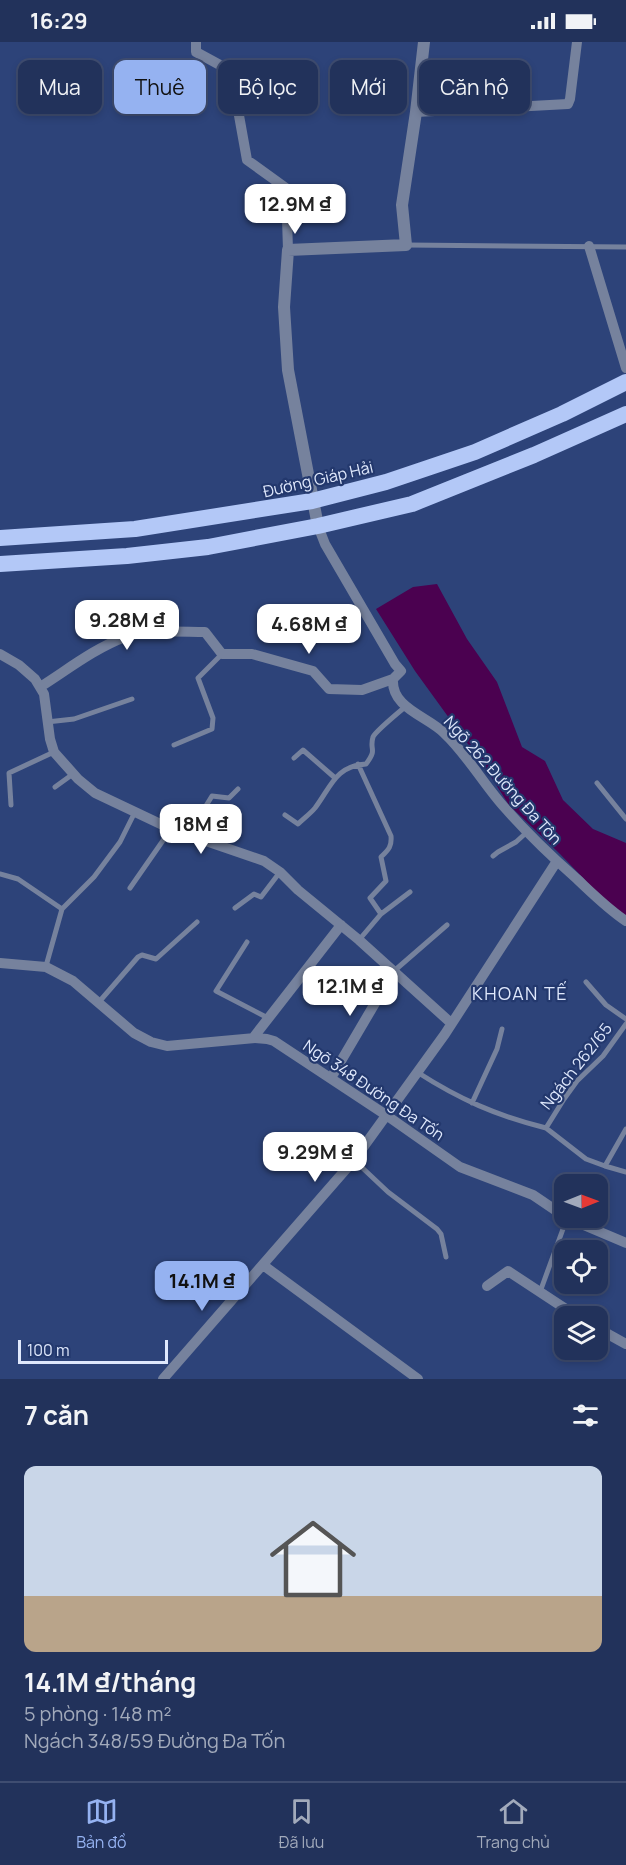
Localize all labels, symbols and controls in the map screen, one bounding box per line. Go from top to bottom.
text: 16:29 [30,6,88,36]
chip: Mua [18,60,102,114]
chip: Thuê [114,60,206,114]
chip: Bộ lọc [218,60,318,114]
chip: Mới [330,60,407,114]
chip: Căn hộ [419,60,530,114]
pin: 12.9M ₫ [240,184,350,235]
text: 12.9M ₫ [259,190,331,217]
street label: Đường Giáp Hải [261,456,375,502]
pin: 9.28M ₫ [72,600,182,651]
pin: 4.68M ₫ [254,604,364,655]
text: 9.28M ₫ [89,606,165,633]
text: 4.68M ₫ [271,610,347,637]
street label: Ngõ 262 Đường Đa Tôn [439,711,567,849]
pin: 18M ₫ [159,804,243,855]
text: 18M ₫ [174,810,228,837]
pin: 12.1M ₫ [295,966,405,1017]
text: 12.1M ₫ [317,972,383,999]
district label: KHOAN TẾ [472,981,568,1005]
street label: Ngách 262/65 [535,1018,617,1114]
street label: Ngõ 348 Đường Đa Tốn [299,1034,449,1146]
pin: 9.29M ₫ [260,1132,370,1183]
text: 9.29M ₫ [277,1138,353,1165]
north arrow [554,1174,608,1228]
map controls [554,1174,608,1360]
button: locate [554,1240,608,1294]
pin: 14.1M ₫ [147,1261,257,1312]
text: 14.1M ₫ [169,1267,235,1294]
button: layers [554,1306,608,1360]
scale bar [18,1337,168,1364]
text: 100 m [27,1339,70,1361]
text: 7 căn [24,1397,89,1433]
icon: filters [569,1399,602,1432]
icon: home [259,1505,367,1613]
text: 14.1M ₫/tháng [24,1664,196,1700]
text: 5 phòng · 148 m² [24,1700,172,1727]
text: Ngách 348/59 Đường Đa Tốn [24,1727,285,1754]
tab: Bản đồ [76,1795,127,1853]
tab: Đã lưu [279,1795,324,1853]
tab: Trang chủ [477,1795,550,1853]

